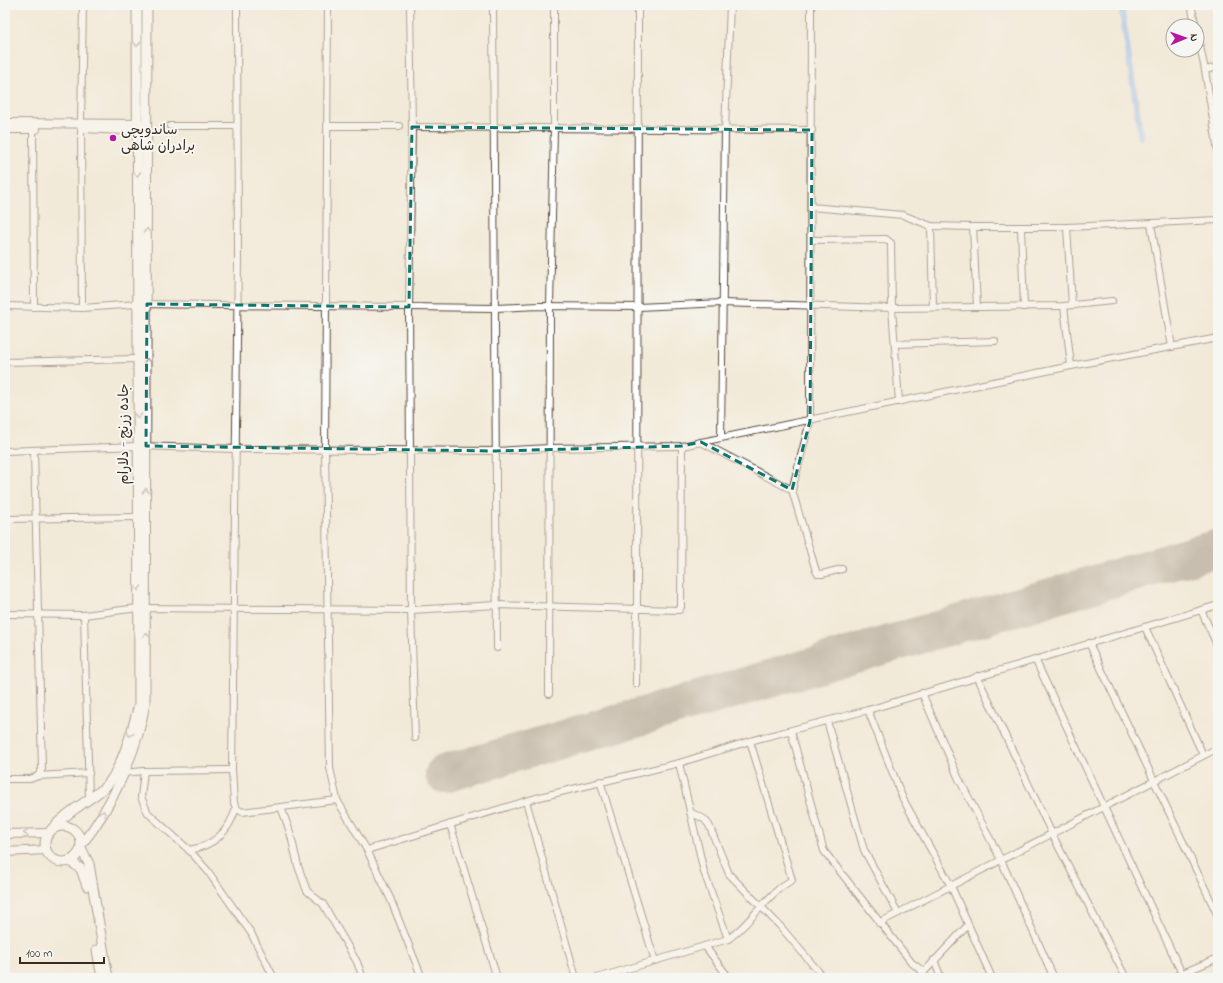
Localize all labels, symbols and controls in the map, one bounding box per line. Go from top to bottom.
north arrow [1165,18,1205,58]
text: N [1186,34,1202,42]
one-way arrow [133,41,141,47]
place label: ساندویچی برادران شاهی [121,120,195,157]
marker: ساندویچی برادران شاهی [108,133,118,143]
one-way arrow [133,171,141,177]
one-way arrow [143,228,151,234]
one-way arrow [143,358,151,364]
street label: جاده زرنج - دلارام [114,383,135,485]
one-way arrow [134,413,142,419]
one-way arrow [142,488,150,494]
one-way arrow [134,585,142,591]
one-way arrow [142,632,150,638]
one-way arrow [127,731,135,738]
one-way arrow [98,810,106,817]
one-way arrow [23,829,29,838]
scale bar [20,939,104,965]
text: 100 m [26,945,53,963]

